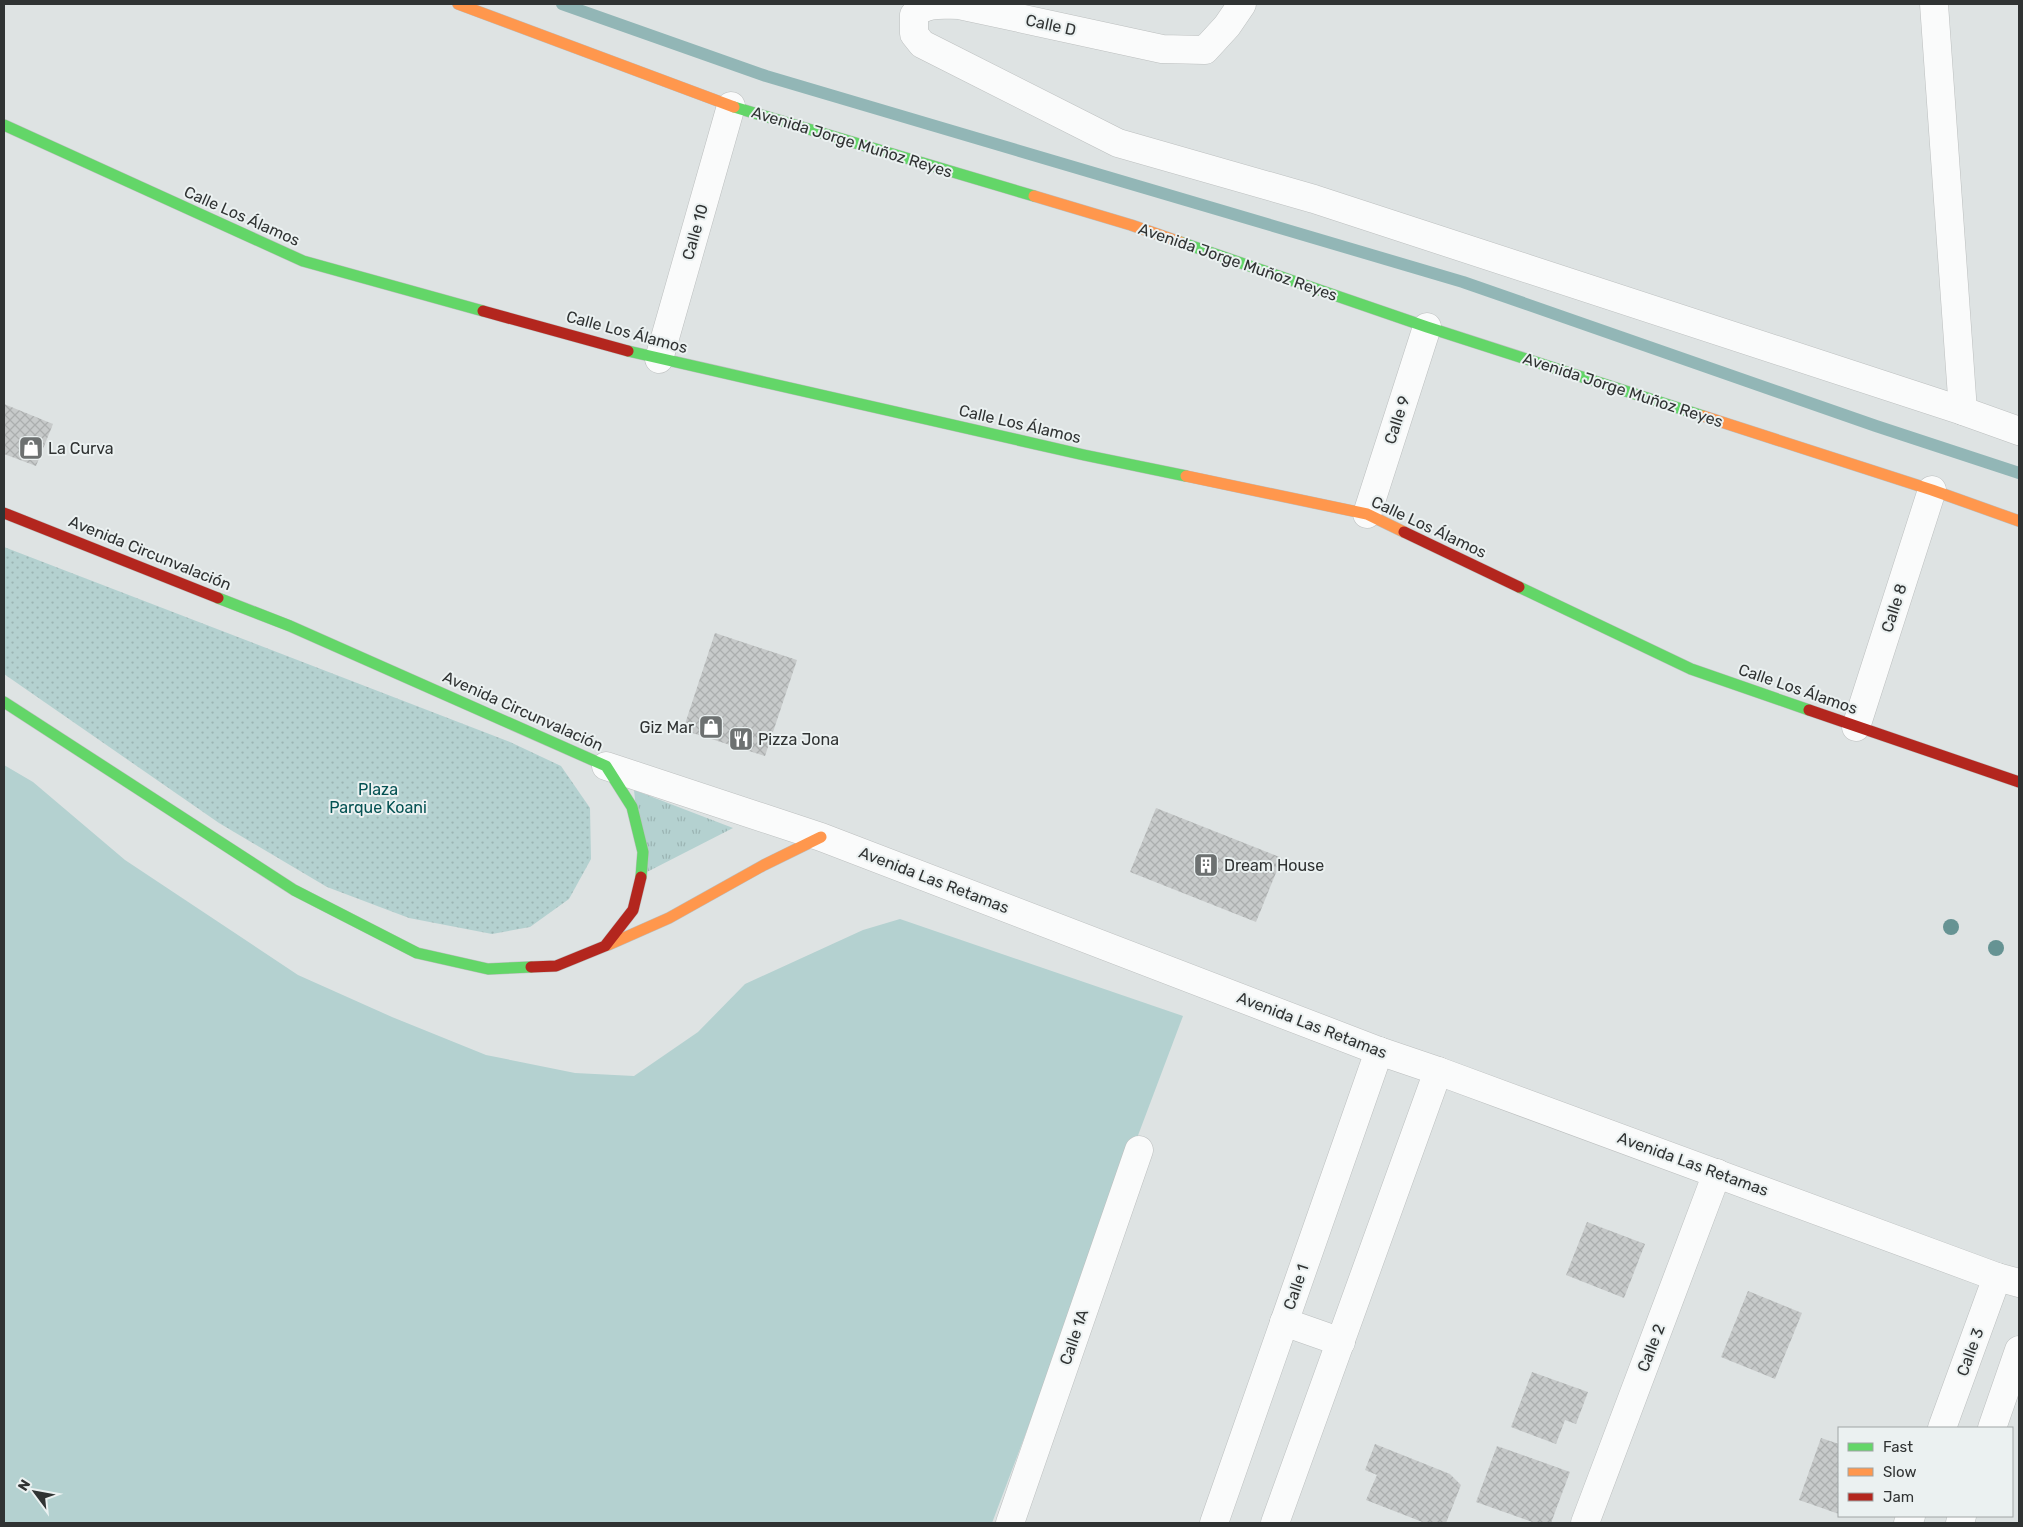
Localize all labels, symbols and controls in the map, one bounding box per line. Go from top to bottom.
street label: Calle D [1024,10,1078,40]
street label: Avenida Jorge Muñoz Reyes [749,102,955,182]
street label: Calle Los Álamos [181,182,303,250]
street label: Calle 10 [678,202,712,262]
street label: Avenida Jorge Muñoz Reyes [1136,219,1340,305]
street label: Calle Los Álamos [564,307,690,357]
street label: Avenida Jorge Muñoz Reyes [1521,349,1725,431]
street label: Calle 9 [1380,393,1414,447]
street label: Calle Los Álamos [957,401,1083,447]
shop icon: La Curva [18,435,44,461]
place label: La Curva [48,439,114,458]
street label: Calle Los Álamos [1368,492,1490,562]
street label: Avenida Circunvalación [66,512,234,594]
street label: Calle 8 [1877,581,1911,635]
street label: Calle Los Álamos [1736,660,1860,718]
street label: Avenida Circunvalación [440,667,606,755]
shop icon: Giz Mar [698,714,724,740]
place label: Giz Mar [640,718,694,737]
restaurant icon: Pizza Jona [728,726,754,752]
place label: Pizza Jona [758,730,839,749]
park label: Plaza Parque Koani [329,780,427,817]
street label: Avenida Las Retamas [856,843,1012,917]
building icon: Dream House [1193,852,1219,878]
place label: Dream House [1224,856,1324,875]
street label: Avenida Las Retamas [1234,988,1390,1062]
street label: Avenida Las Retamas [1615,1128,1771,1200]
street label: Calle 1 [1279,1262,1313,1312]
street label: Calle 1A [1056,1306,1092,1367]
street label: Calle 2 [1633,1321,1669,1375]
street label: Calle 3 [1953,1325,1987,1379]
legend [1838,1427,2013,1517]
text: Fast [1883,1438,1913,1456]
text: Slow [1883,1463,1916,1481]
north arrow [10,1467,60,1517]
text: N [15,1477,34,1494]
text: Jam [1883,1488,1914,1506]

